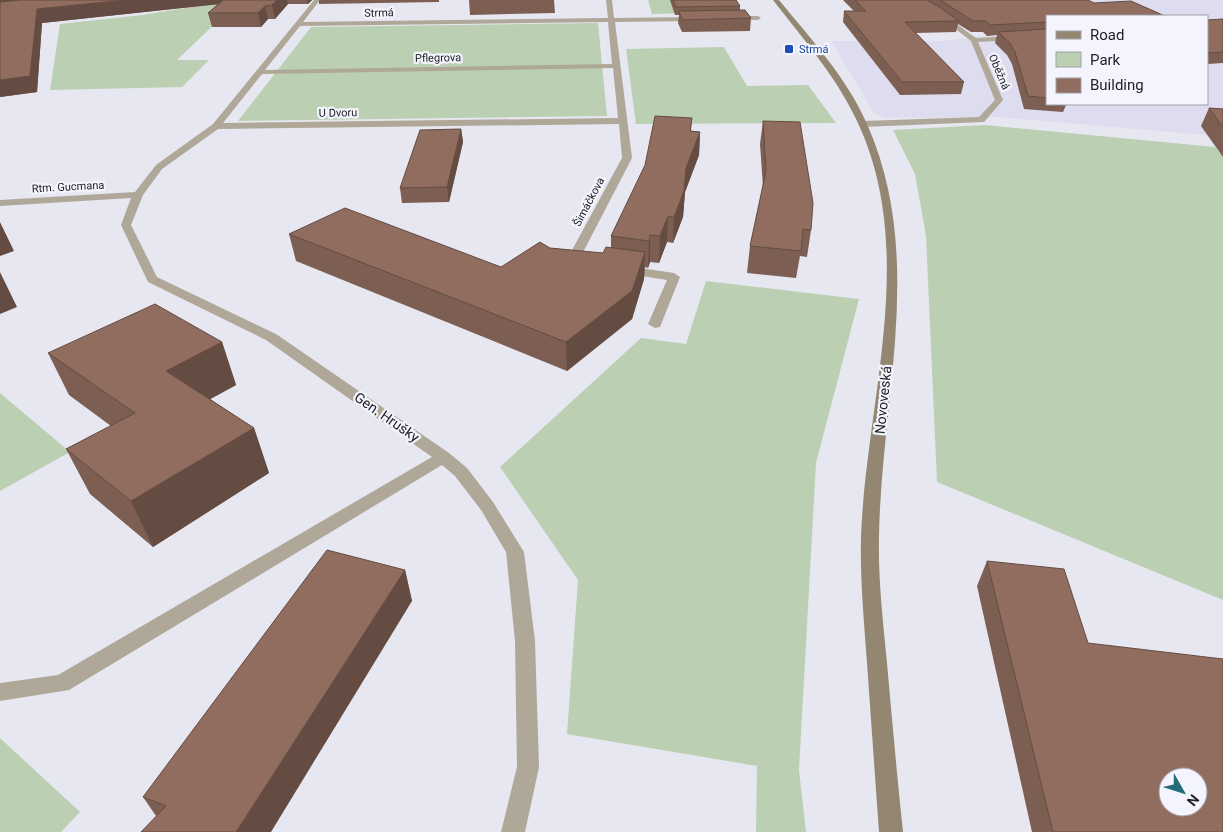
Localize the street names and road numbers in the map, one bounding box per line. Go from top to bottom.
street label: Strmá [364,6,394,20]
street label: Pflegrova [415,51,461,65]
street label: Oběžná [986,52,1012,92]
street label: U Dvoru [319,106,357,120]
street label: Šimáčkova [571,175,607,229]
street label: Rtm. Gucmana [31,179,105,195]
street label: Novoveská [871,365,895,435]
street label: Gen. Hrušky [352,389,423,445]

